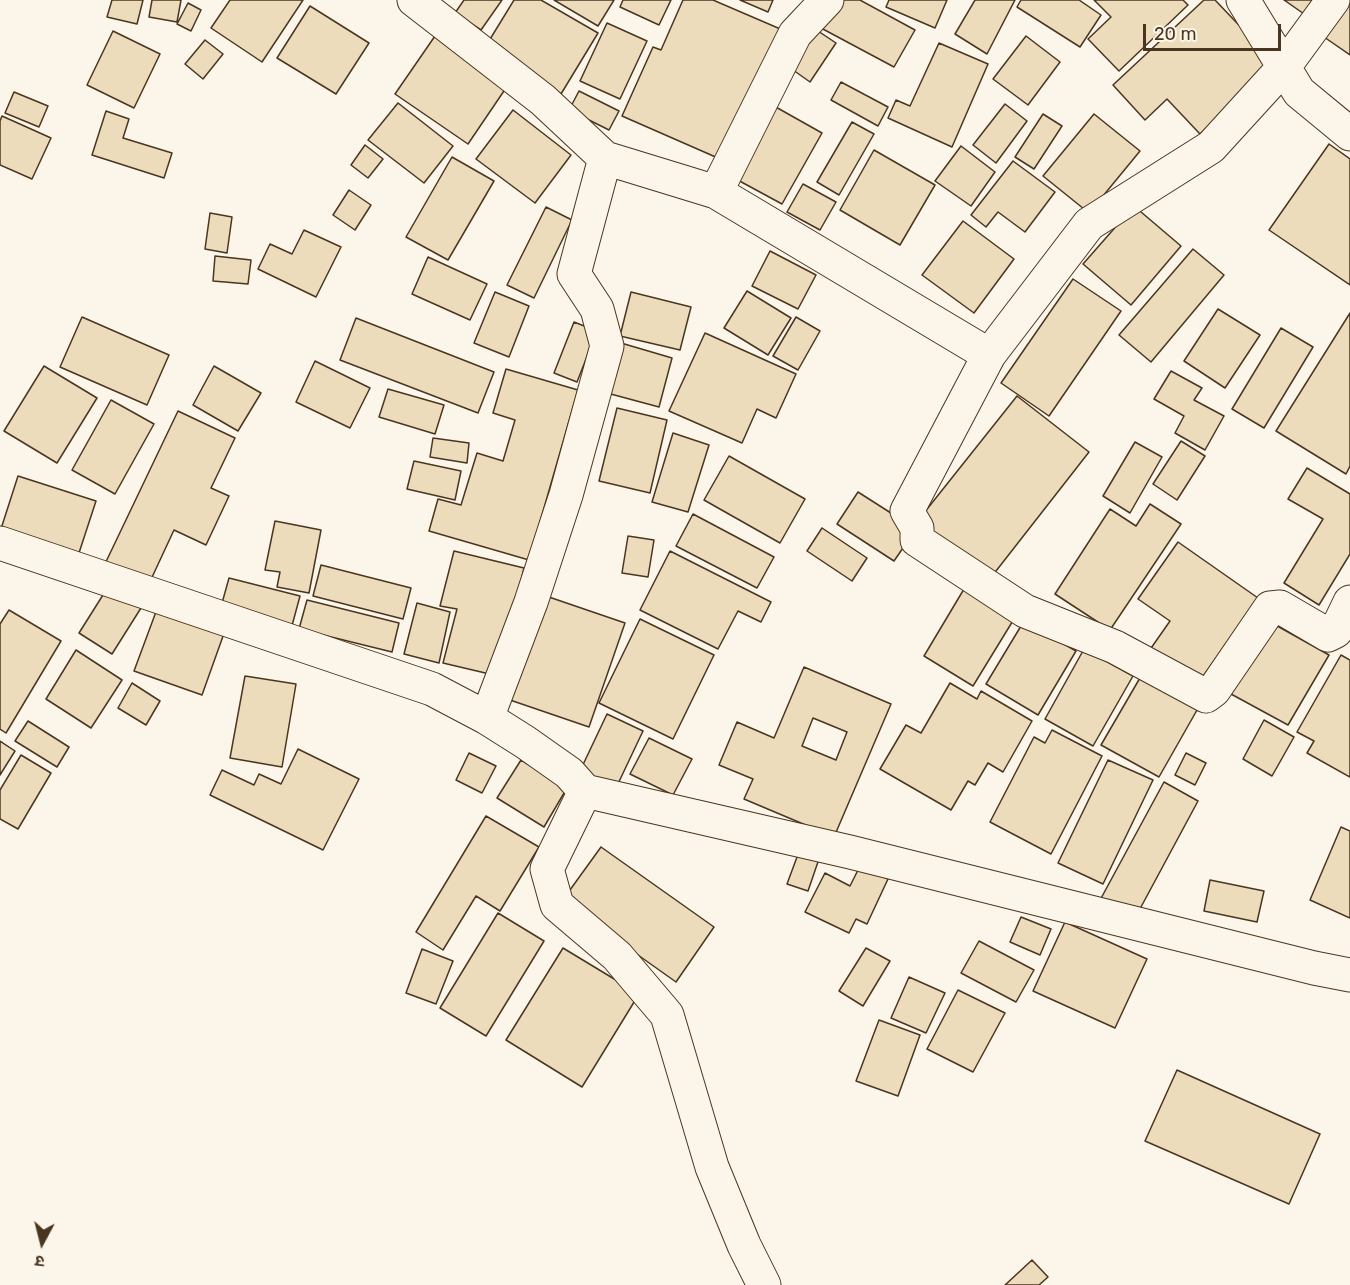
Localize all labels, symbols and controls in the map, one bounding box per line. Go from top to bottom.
scale bar [1146,12,1284,50]
text: 20 m [1154,23,1196,45]
north arrow [12,1213,72,1273]
text: उ [34,1251,46,1271]

